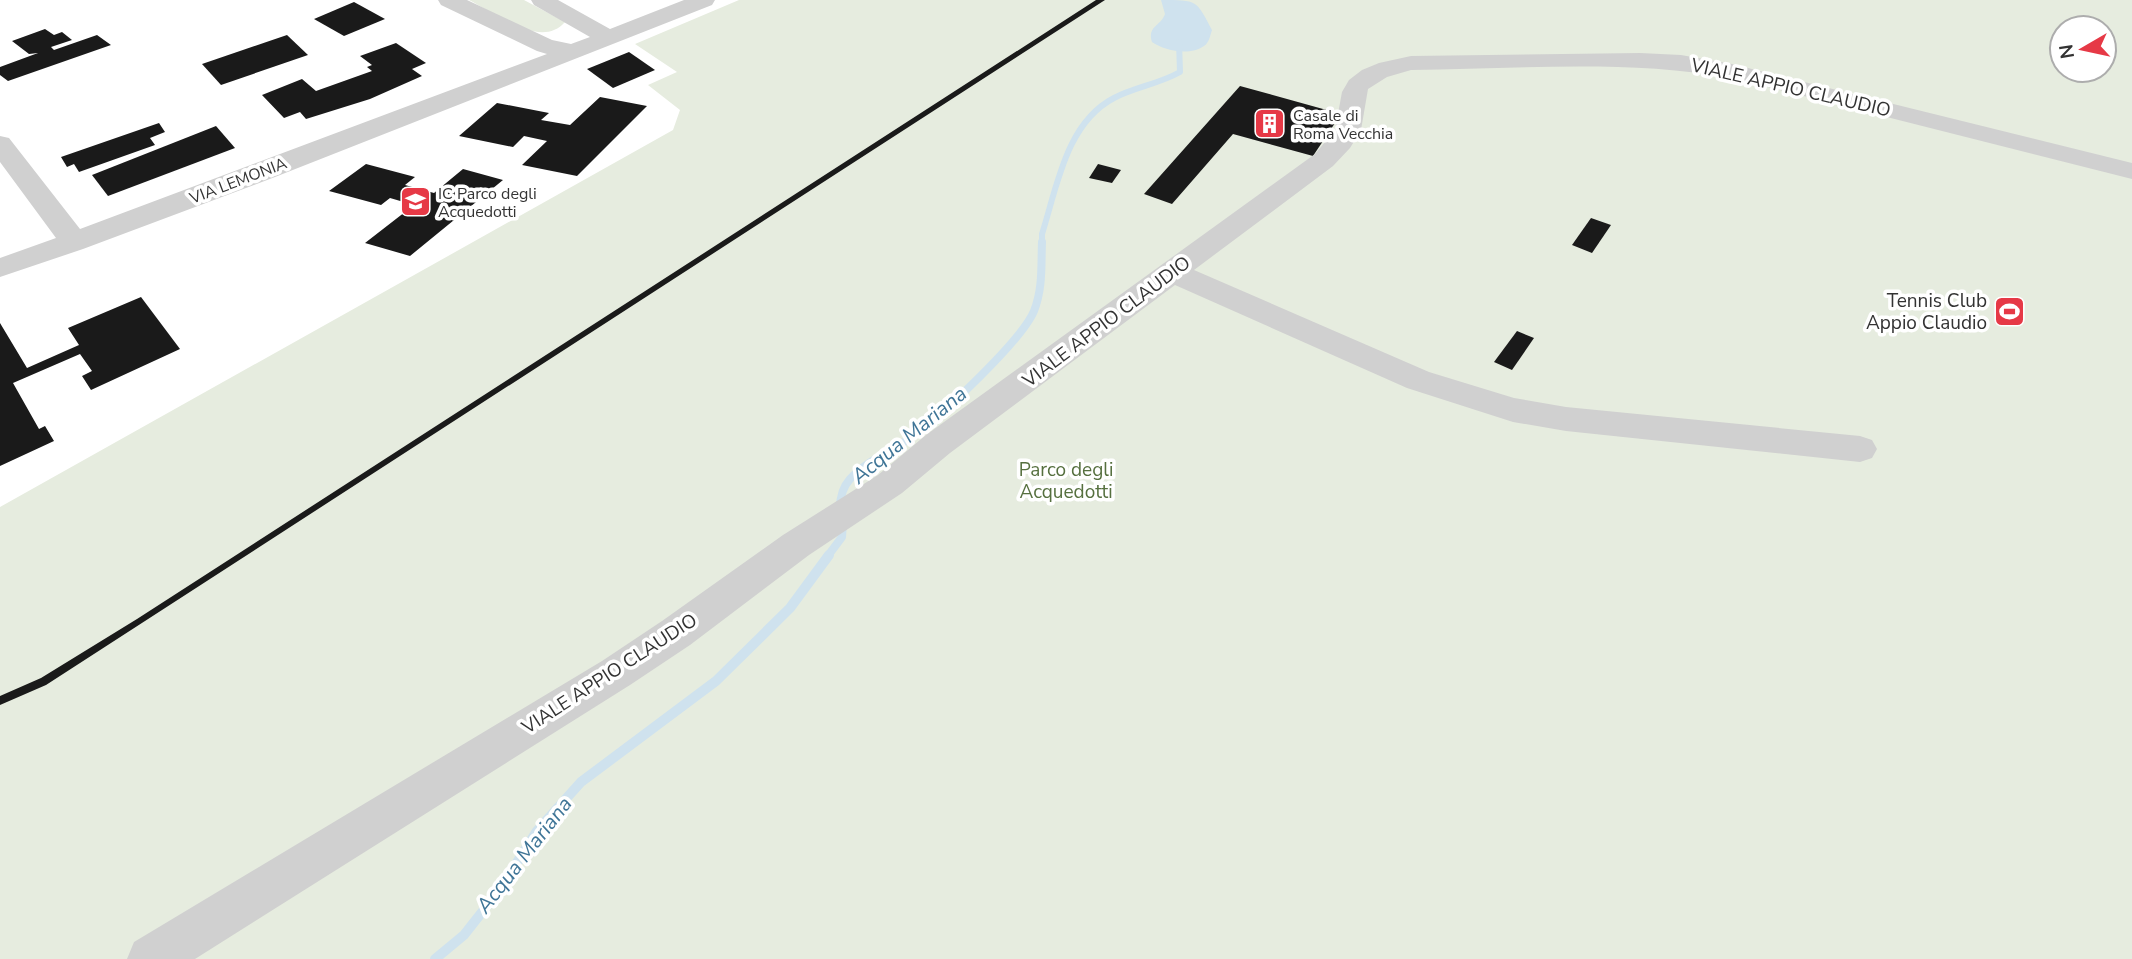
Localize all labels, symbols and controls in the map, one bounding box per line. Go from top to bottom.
north arrow [2048,14,2118,84]
text: N [2053,42,2081,61]
street label: VIALE APPIO CLAUDIO [1687,52,1893,124]
place label: Casale di Roma Vecchia [1293,105,1393,145]
building icon: Casale di Roma Vecchia [1253,107,1287,141]
street label: VIA LEMONIA [186,152,290,210]
place label: IC Parco degli Acquedotti [438,183,537,223]
school or university icon: IC Parco degli Acquedotti [398,185,432,219]
street label: VIALE APPIO CLAUDIO [1016,250,1196,394]
place label: Tennis Club Appio Claudio [1866,288,1987,336]
sports icon: Tennis Club Appio Claudio [1993,294,2027,328]
water label: Acqua Mariana [845,380,973,491]
park label: Parco degli Acquedotti [1019,457,1113,505]
street label: VIALE APPIO CLAUDIO [516,607,702,741]
water label: Acqua Mariana [469,791,578,920]

